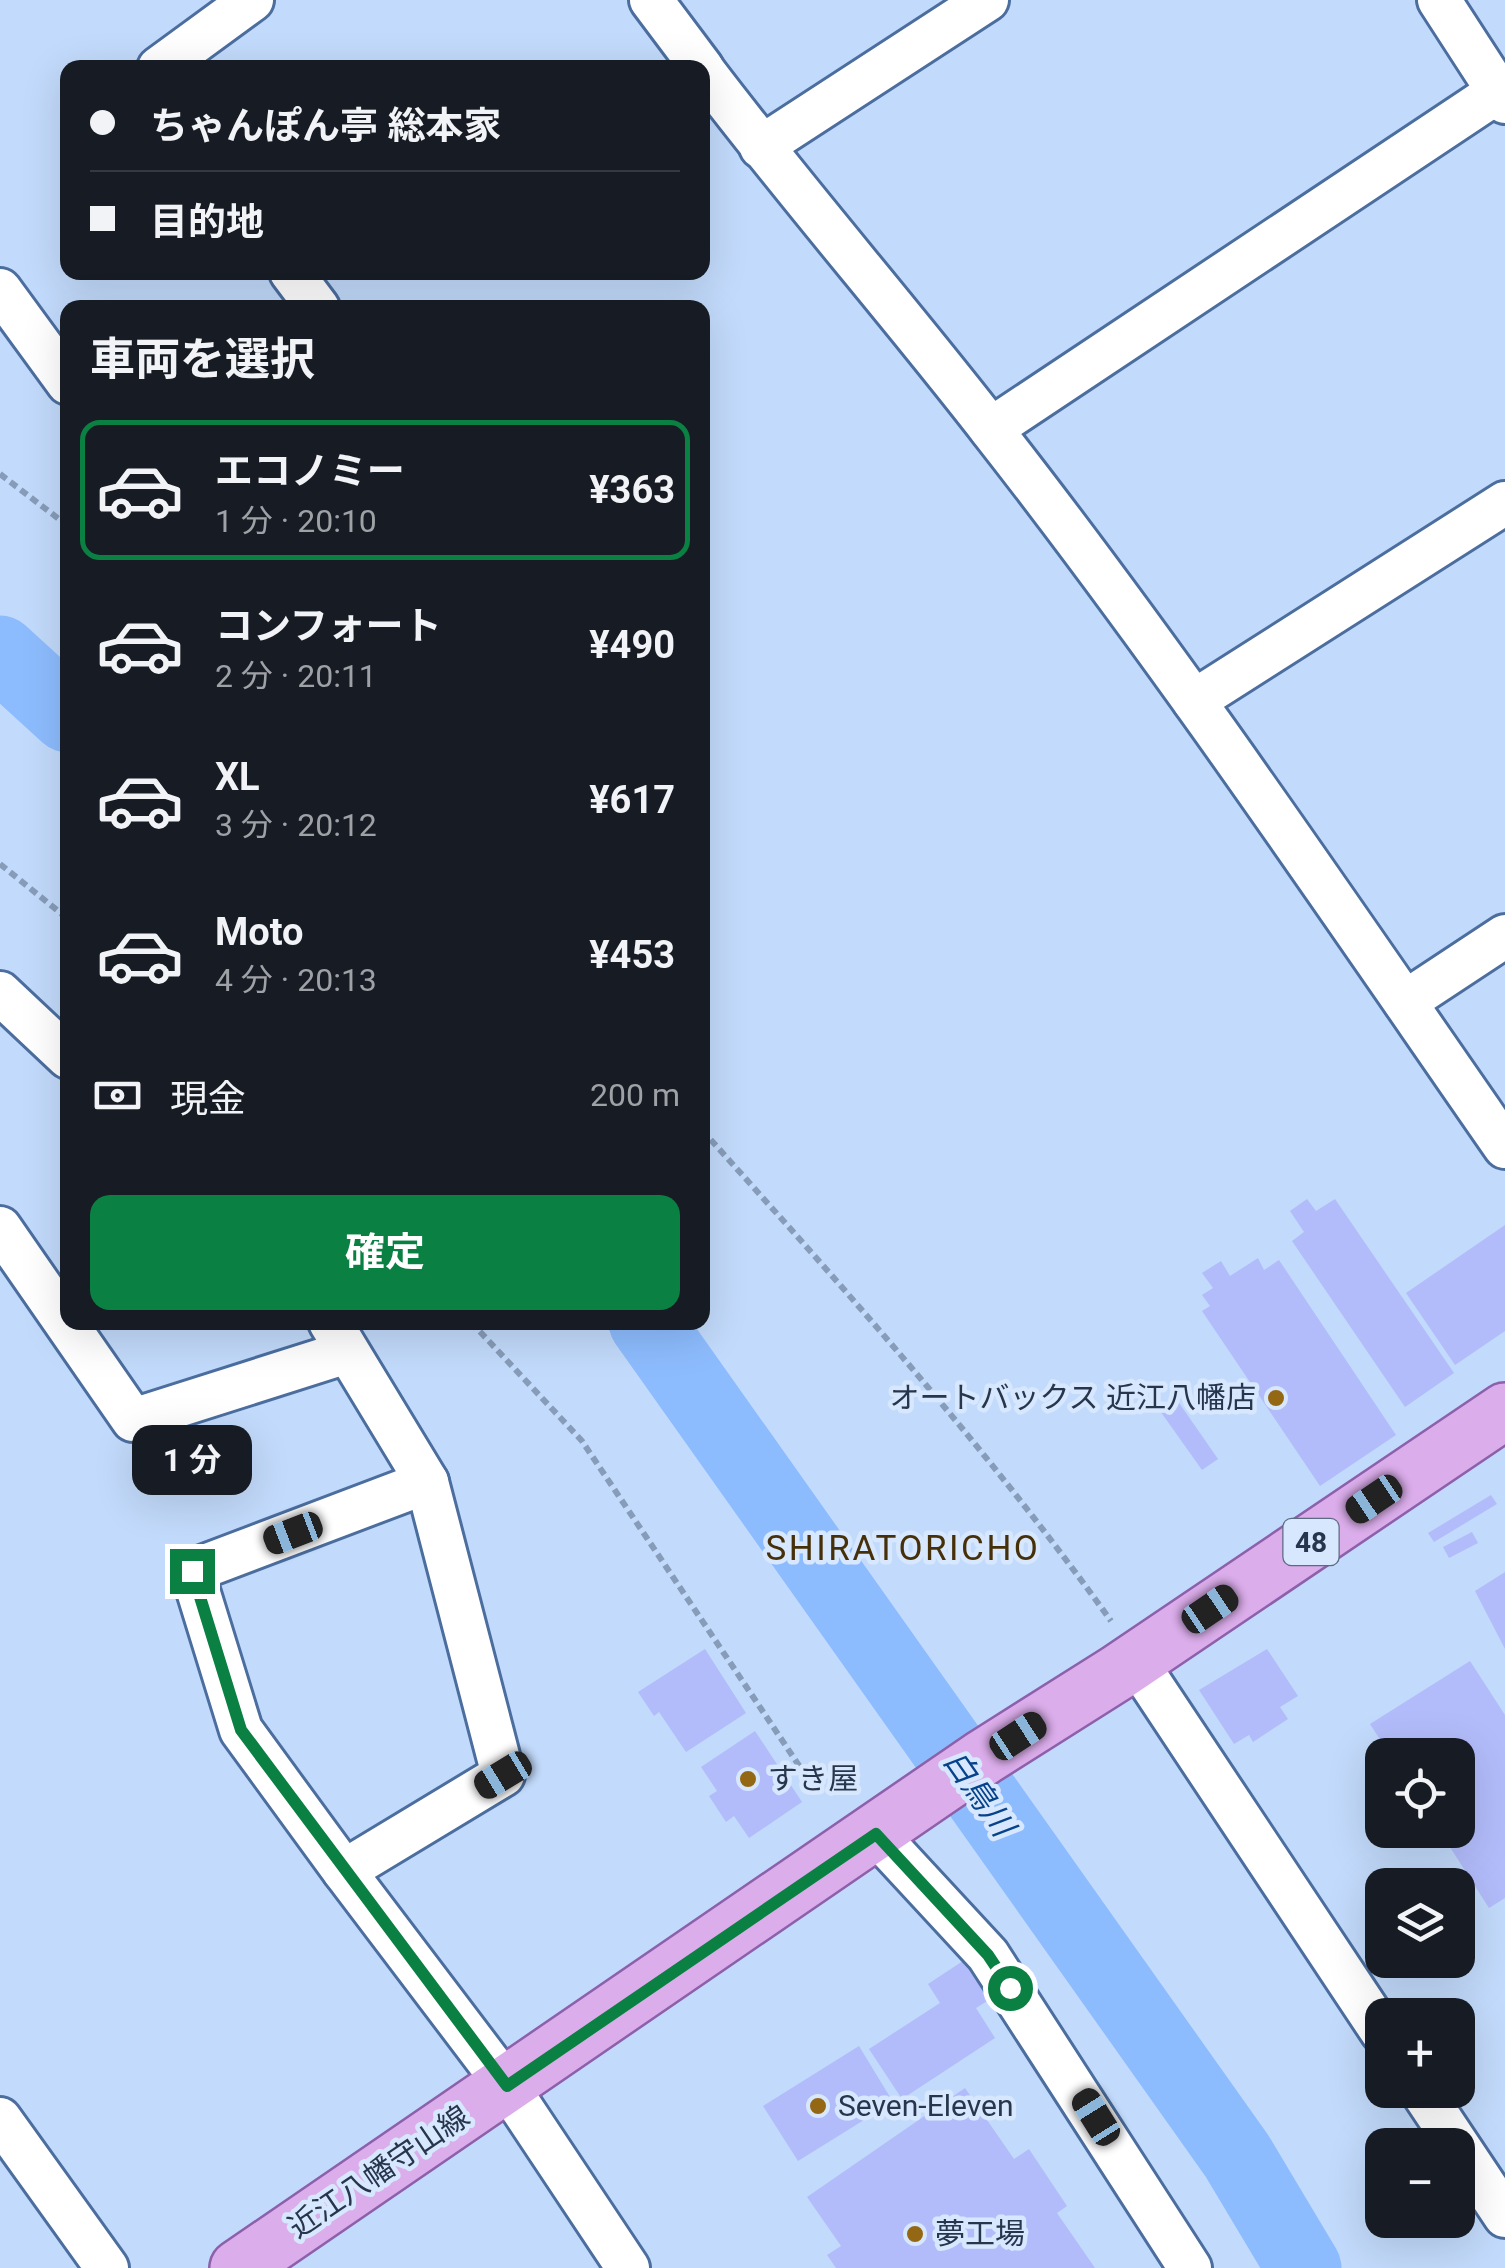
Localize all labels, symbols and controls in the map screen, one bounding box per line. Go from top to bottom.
text: ちゃんぽん亭 総本家 [150,104,501,148]
text: 目的地 [150,200,264,244]
text: 車両を選択 [90,333,315,386]
icon: car [95,445,185,535]
text: エコノミー [215,449,405,493]
text: ¥363 [589,468,675,512]
text: 1 分 · 20:10 [215,502,377,540]
icon: car [95,600,185,690]
text: コンフォート [215,604,442,648]
text: ¥490 [589,623,675,667]
text: 2 分 · 20:11 [215,657,377,695]
icon: car [95,755,185,845]
text: XL [215,755,260,799]
text: ¥617 [589,778,675,822]
text: 3 分 · 20:12 [215,806,377,844]
icon: car [95,910,185,1000]
text: Moto [215,910,304,954]
text: ¥453 [589,933,675,977]
text: 4 分 · 20:13 [215,961,377,999]
icon: cash [90,1068,145,1123]
text: 200 m [590,1076,680,1114]
text: 現金 [170,1077,246,1121]
button: 確定 [90,1195,680,1310]
place label: オートバックス 近江八幡店 [889,1380,1256,1415]
marker: オートバックス 近江八幡店 [1265,1387,1287,1409]
callout: 1 分 [132,1426,252,1496]
text: 1 分 [163,1441,221,1479]
car [1341,1470,1407,1528]
car [260,1508,326,1558]
road number: 48 [1284,1519,1338,1565]
district label: SHIRATORICHO [766,1528,1040,1569]
route end [170,1549,215,1594]
car [1177,1580,1243,1638]
car [985,1707,1051,1765]
map controls [1365,1738,1475,2238]
button: locate [1365,1738,1475,1848]
water label: 白鳥川 [936,1743,1024,1846]
car [470,1747,536,1803]
place label: すき屋 [768,1761,858,1796]
marker: すき屋 [737,1768,759,1790]
button: layers [1365,1868,1475,1978]
route start [988,1966,1033,2011]
button: + [1365,1998,1475,2108]
car [1067,2084,1125,2150]
place label: Seven-Eleven [838,2088,1014,2123]
marker: Seven-Eleven [807,2095,829,2117]
street label: 近江八幡守山線 [282,2098,476,2245]
button: − [1365,2128,1475,2238]
place label: 夢工場 [935,2216,1025,2251]
marker: 夢工場 [904,2223,926,2245]

